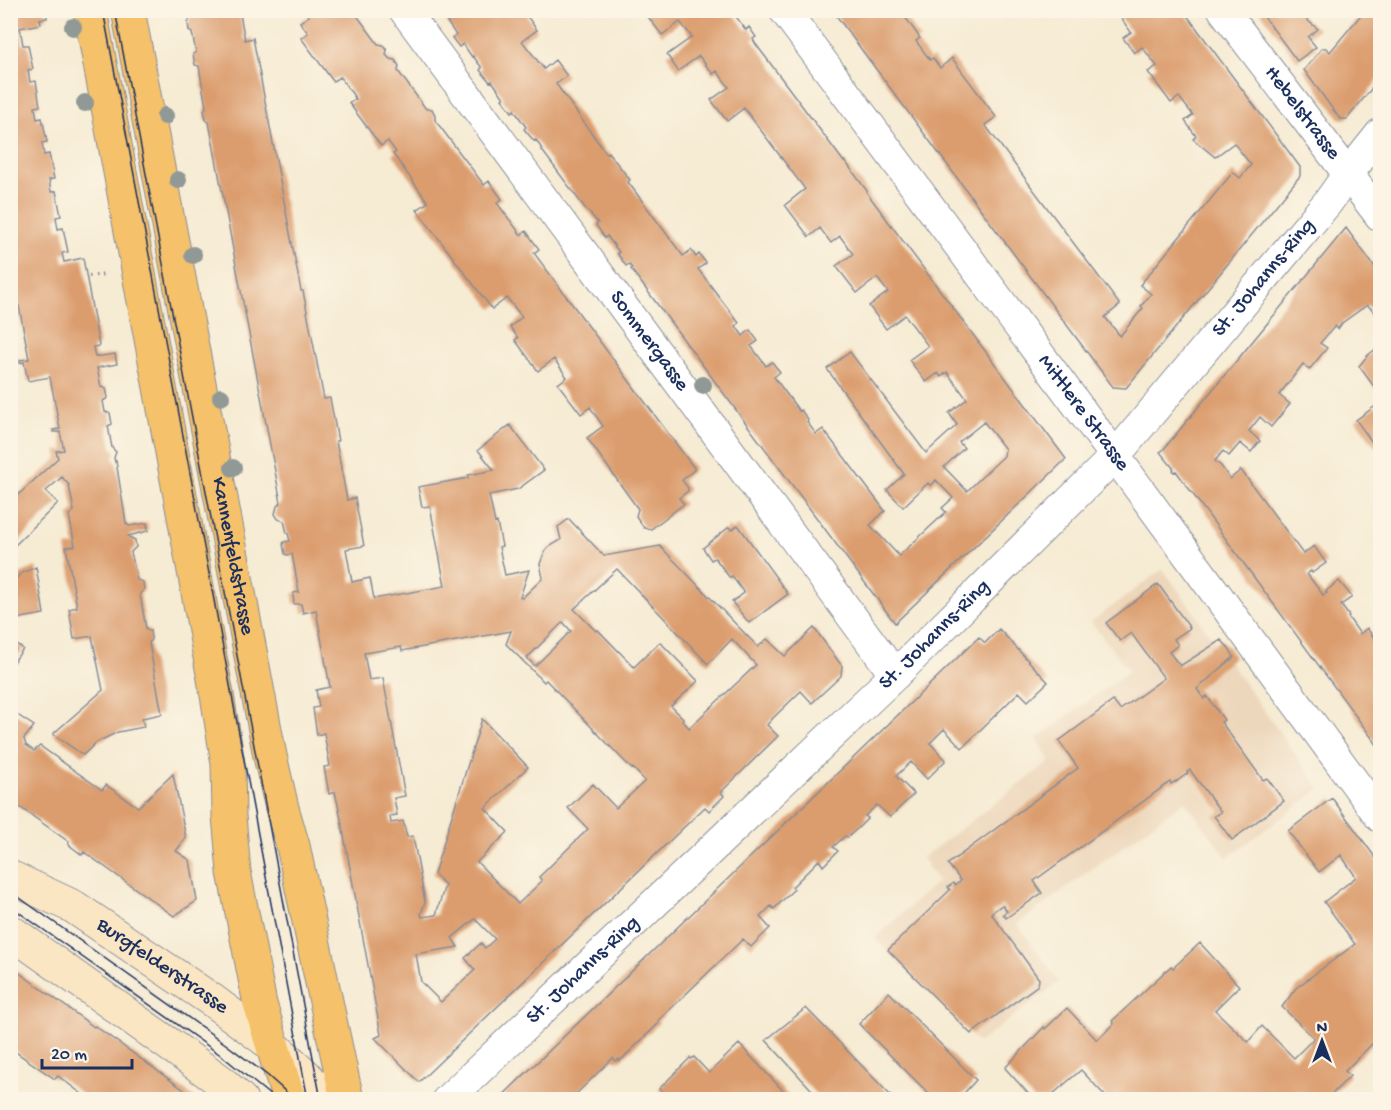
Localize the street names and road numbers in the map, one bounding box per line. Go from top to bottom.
street label: Hebelstrasse [1258,62,1346,166]
street label: St. Johanns-Ring [1207,214,1321,342]
street label: Sommergasse [603,286,695,398]
street label: Mittlere Strasse [1032,350,1135,477]
street label: Kannenfeldstrasse [205,475,259,638]
street label: St. Johanns-Ring [874,575,996,696]
street label: St. Johanns-Ring [522,911,645,1030]
street label: Burgfelderstrasse [90,912,234,1021]

